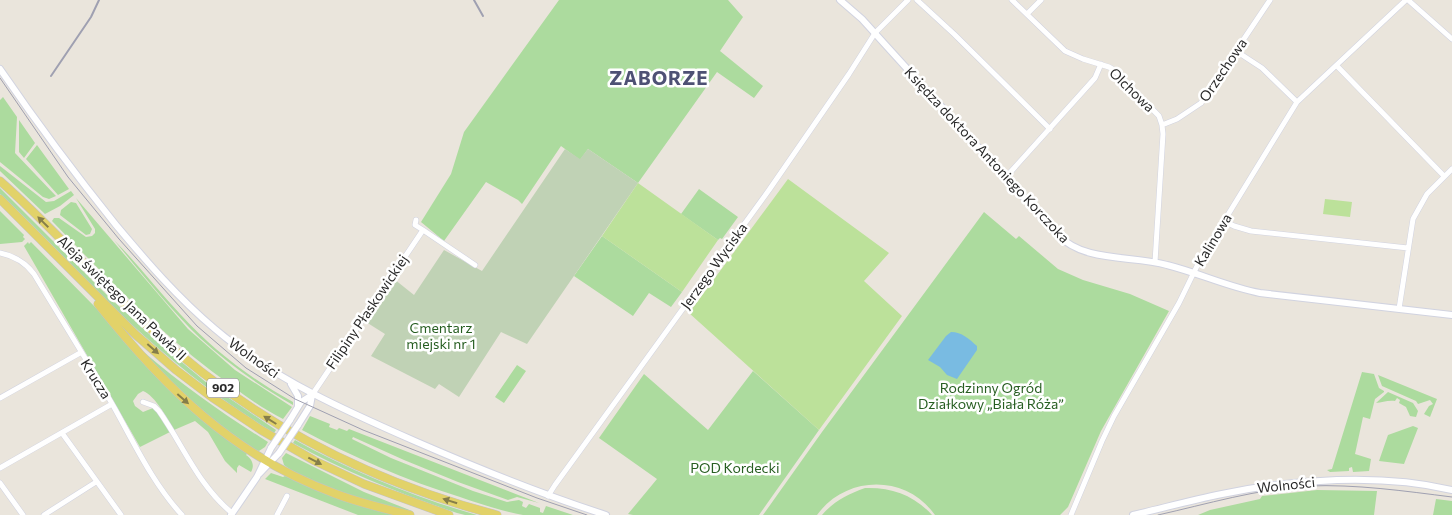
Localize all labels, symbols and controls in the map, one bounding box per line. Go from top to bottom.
street label: Orzechowa [1195,35,1250,105]
street label: Księdza doktora Antoniego Korczoka [901,63,1073,246]
street label: Olchowa [1106,64,1159,115]
district label: ZABORZE [609,66,709,89]
street label: Kalinowa [1190,210,1235,269]
one-way arrow [37,216,49,228]
street label: Jerzego Wyciska [677,219,751,312]
street label: Aleja świętego Jana Pawła II [54,232,190,364]
street label: Filipiny Płaskowickiej [322,251,411,372]
park label: Cmentarz miejski nr 1 [406,319,476,352]
street label: Wolności [226,334,283,381]
one-way arrow [146,344,159,355]
street label: Krucza [78,356,115,402]
road number: 902 [207,378,239,398]
park label: Rodzinny Ogród Działkowy „Biała Róża” [918,379,1064,412]
one-way arrow [177,394,190,405]
one-way arrow [264,415,277,424]
one-way arrow [308,457,322,465]
park label: POD Kordecki [690,459,780,476]
street label: Wolności [1256,473,1316,496]
one-way arrow [442,497,457,505]

